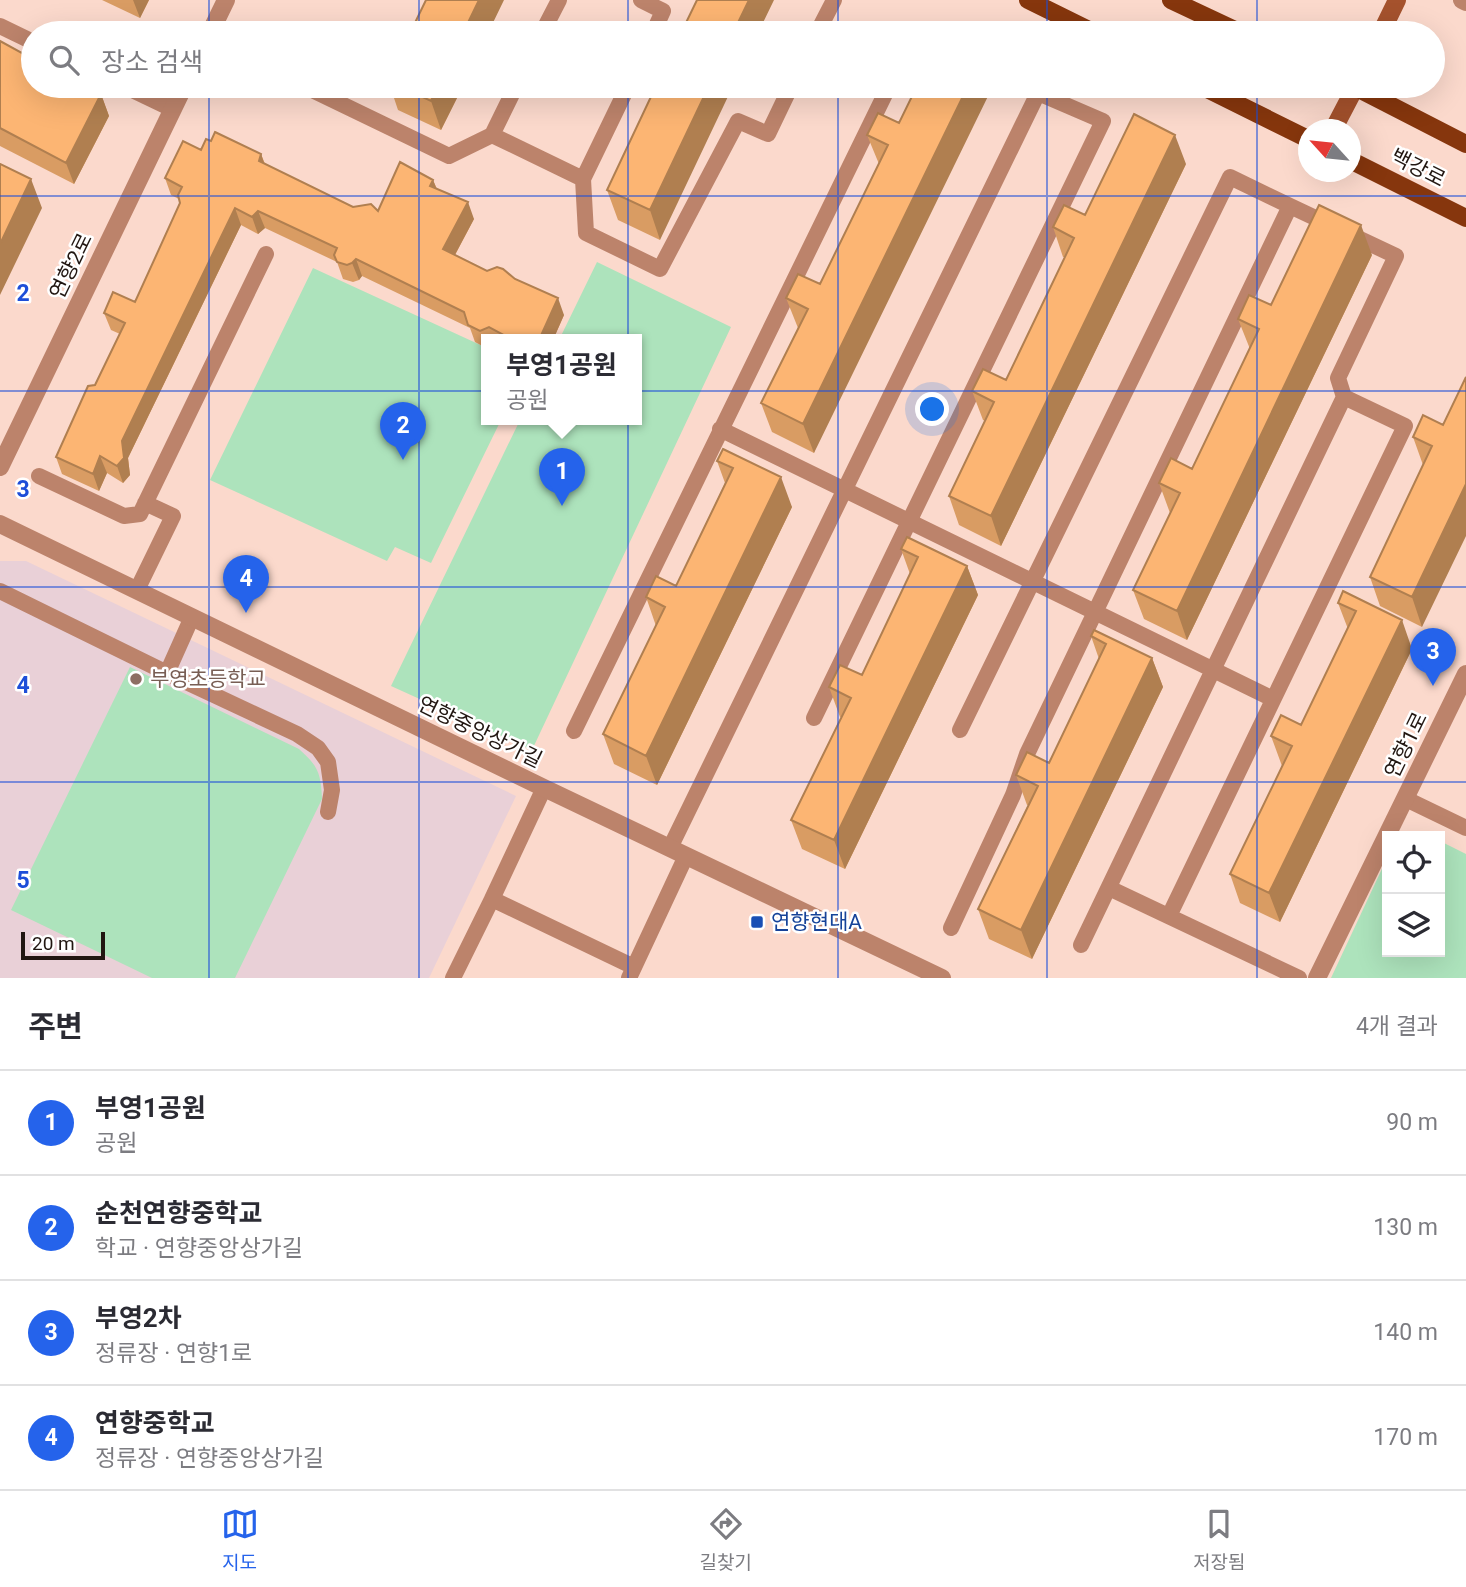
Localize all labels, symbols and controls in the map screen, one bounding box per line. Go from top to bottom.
search box [21,21,1445,98]
icon: search [45,41,83,79]
text: 장소 검색 [101,47,203,77]
north arrow [1298,119,1361,182]
street label: 백강로 [1387,144,1449,192]
street label: 연향2로 [45,229,97,303]
text: 2 [16,280,30,307]
popup [481,334,642,425]
text: 부영1공원 [506,350,617,380]
text: 공원 [506,387,549,414]
your location [915,392,949,426]
pin: 2 [380,402,426,460]
pin: 1 [539,448,585,506]
text: 3 [16,476,30,503]
pin: 4 [223,555,269,613]
pin: 3 [1410,628,1456,686]
place label: 부영초등학교 [150,667,266,691]
marker: 부영초등학교 [128,671,144,687]
text: 4 [16,672,30,699]
street label: 연향중앙상가길 [414,692,546,772]
street label: 연향1로 [1380,708,1432,782]
map controls [1382,831,1445,957]
button: locate [1382,831,1445,894]
text: 5 [16,867,30,894]
button: layers [1382,894,1445,957]
place label: 연향현대A [771,910,862,934]
marker: 연향현대A [749,914,765,930]
scale bar [21,929,105,961]
text: 20 m [32,932,75,955]
text: 주변 [28,1009,83,1044]
text: 4개 결과 [1356,1013,1438,1040]
text: 부영1공원 [95,1093,206,1123]
text: 1 [44,1109,58,1136]
text: 90 m [1386,1109,1438,1136]
text: 공원 [95,1130,137,1157]
text: 순천연향중학교 [95,1198,262,1228]
text: 2 [44,1214,58,1241]
text: 130 m [1373,1214,1438,1241]
text: 학교 · 연향중앙상가길 [95,1235,303,1262]
text: 부영2차 [95,1303,182,1333]
text: 3 [44,1319,58,1346]
text: 140 m [1373,1319,1438,1346]
text: 정류장 · 연향1로 [95,1340,252,1367]
text: 연향중학교 [95,1408,215,1438]
text: 4 [44,1424,58,1451]
text: 170 m [1373,1424,1438,1451]
text: 정류장 · 연향중앙상가길 [95,1445,324,1472]
tab: 지도 [221,1505,259,1574]
tab: 길찾기 [700,1505,752,1574]
tab: 저장됨 [1193,1505,1245,1574]

